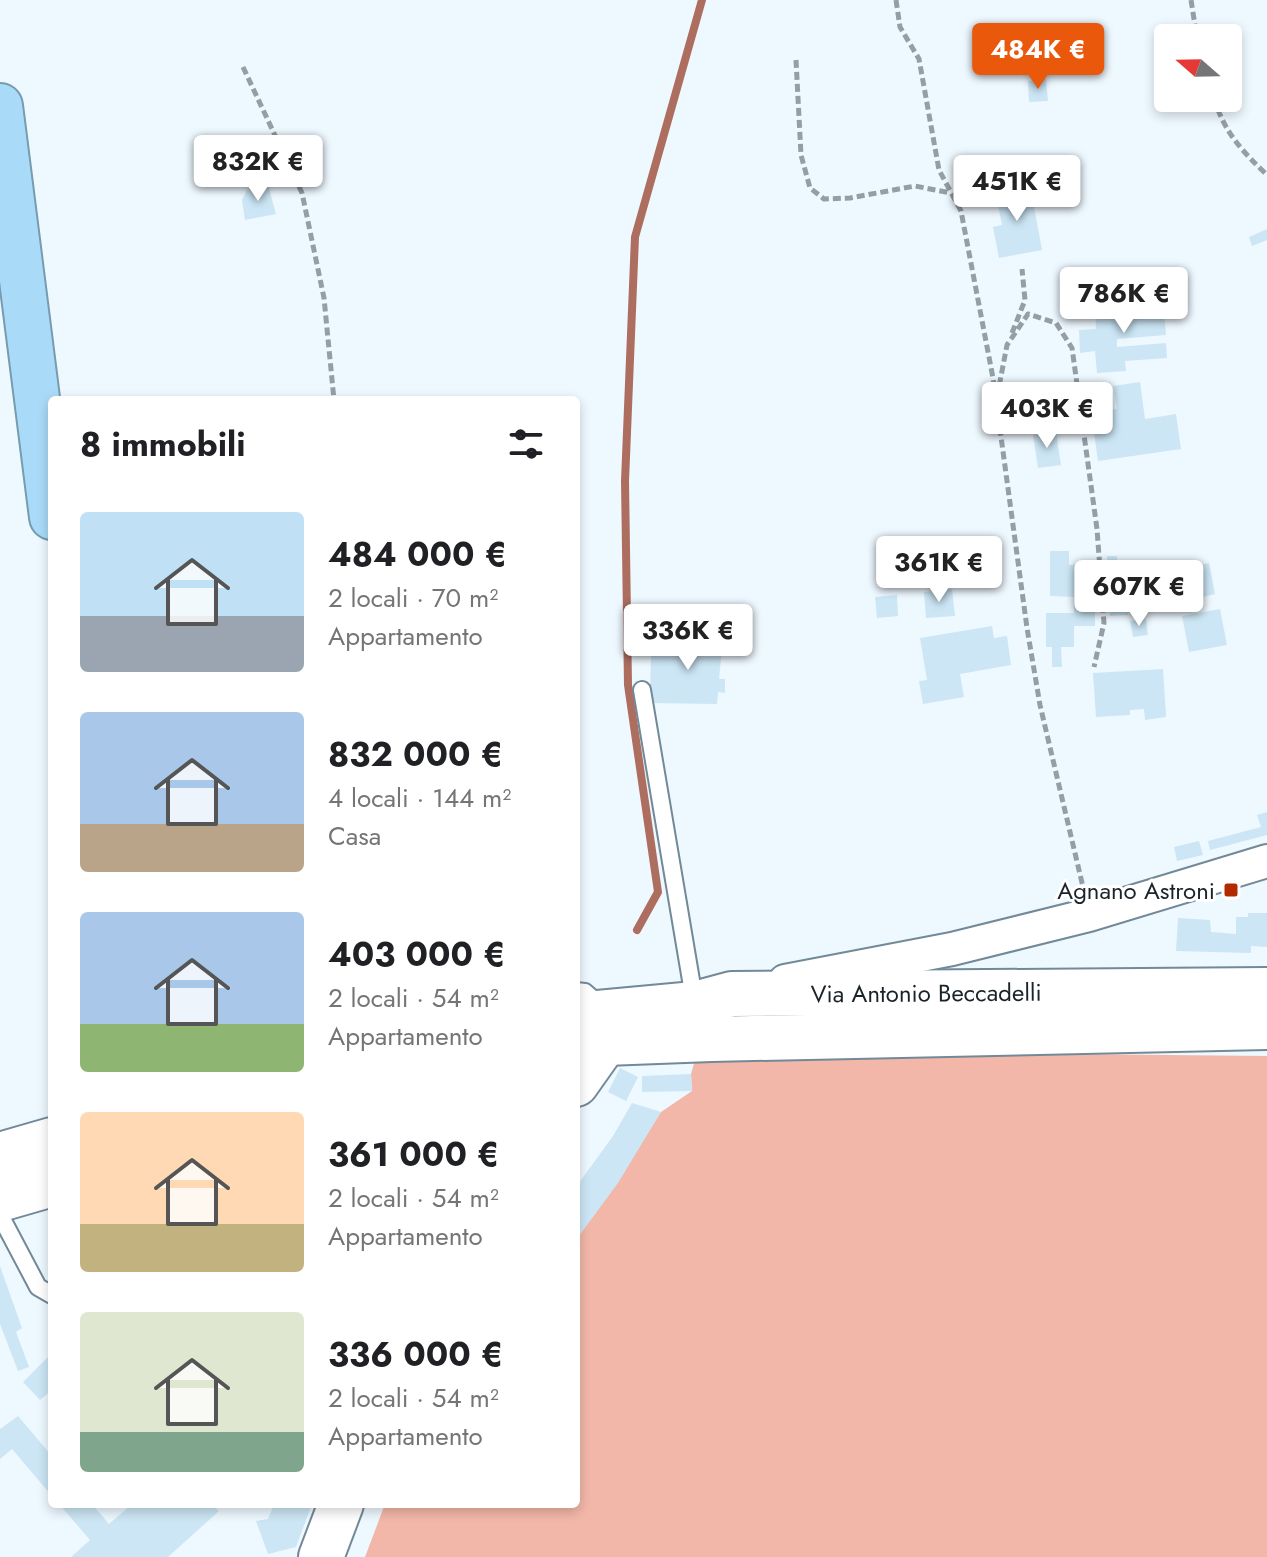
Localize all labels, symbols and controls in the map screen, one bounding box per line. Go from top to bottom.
pin: 484K € [973,23,1103,91]
north arrow [1154,24,1242,112]
map controls [1154,24,1242,112]
text: 484K € [990,30,1086,68]
pin: 832K € [193,135,323,203]
text: 832K € [212,142,304,180]
pin: 451K € [952,155,1082,223]
text: 451K € [971,162,1063,200]
pin: 786K € [1059,267,1189,335]
text: 786K € [1078,274,1170,312]
pin: 403K € [982,382,1112,450]
text: 403K € [1000,389,1094,427]
text: 8 immobili [80,420,246,469]
icon: filters [504,422,548,466]
text: 484 000 € [328,530,507,579]
pin: 361K € [874,536,1004,604]
text: 361K € [894,543,984,581]
icon: home [144,544,240,640]
pin: 607K € [1074,560,1204,628]
text: 607K € [1092,567,1186,605]
text: 2 locali · 70 m² [328,579,498,617]
pin: 336K € [623,604,753,672]
text: 336K € [642,611,734,649]
text: Appartamento [328,617,483,655]
text: 832 000 € [328,730,503,779]
icon: home [144,744,240,840]
text: 4 locali · 144 m² [328,779,511,817]
text: Casa [328,817,381,855]
place label: Agnano Astroni [1057,873,1215,908]
marker: Agnano Astroni [1222,881,1240,899]
text: 403 000 € [328,930,506,979]
icon: home [144,944,240,1040]
street label: Via Antonio Beccadelli [811,974,1042,1011]
text: 2 locali · 54 m² [328,979,499,1017]
text: Appartamento [328,1017,483,1055]
text: 361 000 € [328,1130,499,1179]
icon: home [144,1144,240,1240]
text: 2 locali · 54 m² [328,1179,499,1217]
text: Appartamento [328,1217,483,1255]
text: 336 000 € [328,1330,503,1379]
icon: home [144,1344,240,1440]
text: 2 locali · 54 m² [328,1379,499,1417]
text: Appartamento [328,1417,483,1455]

